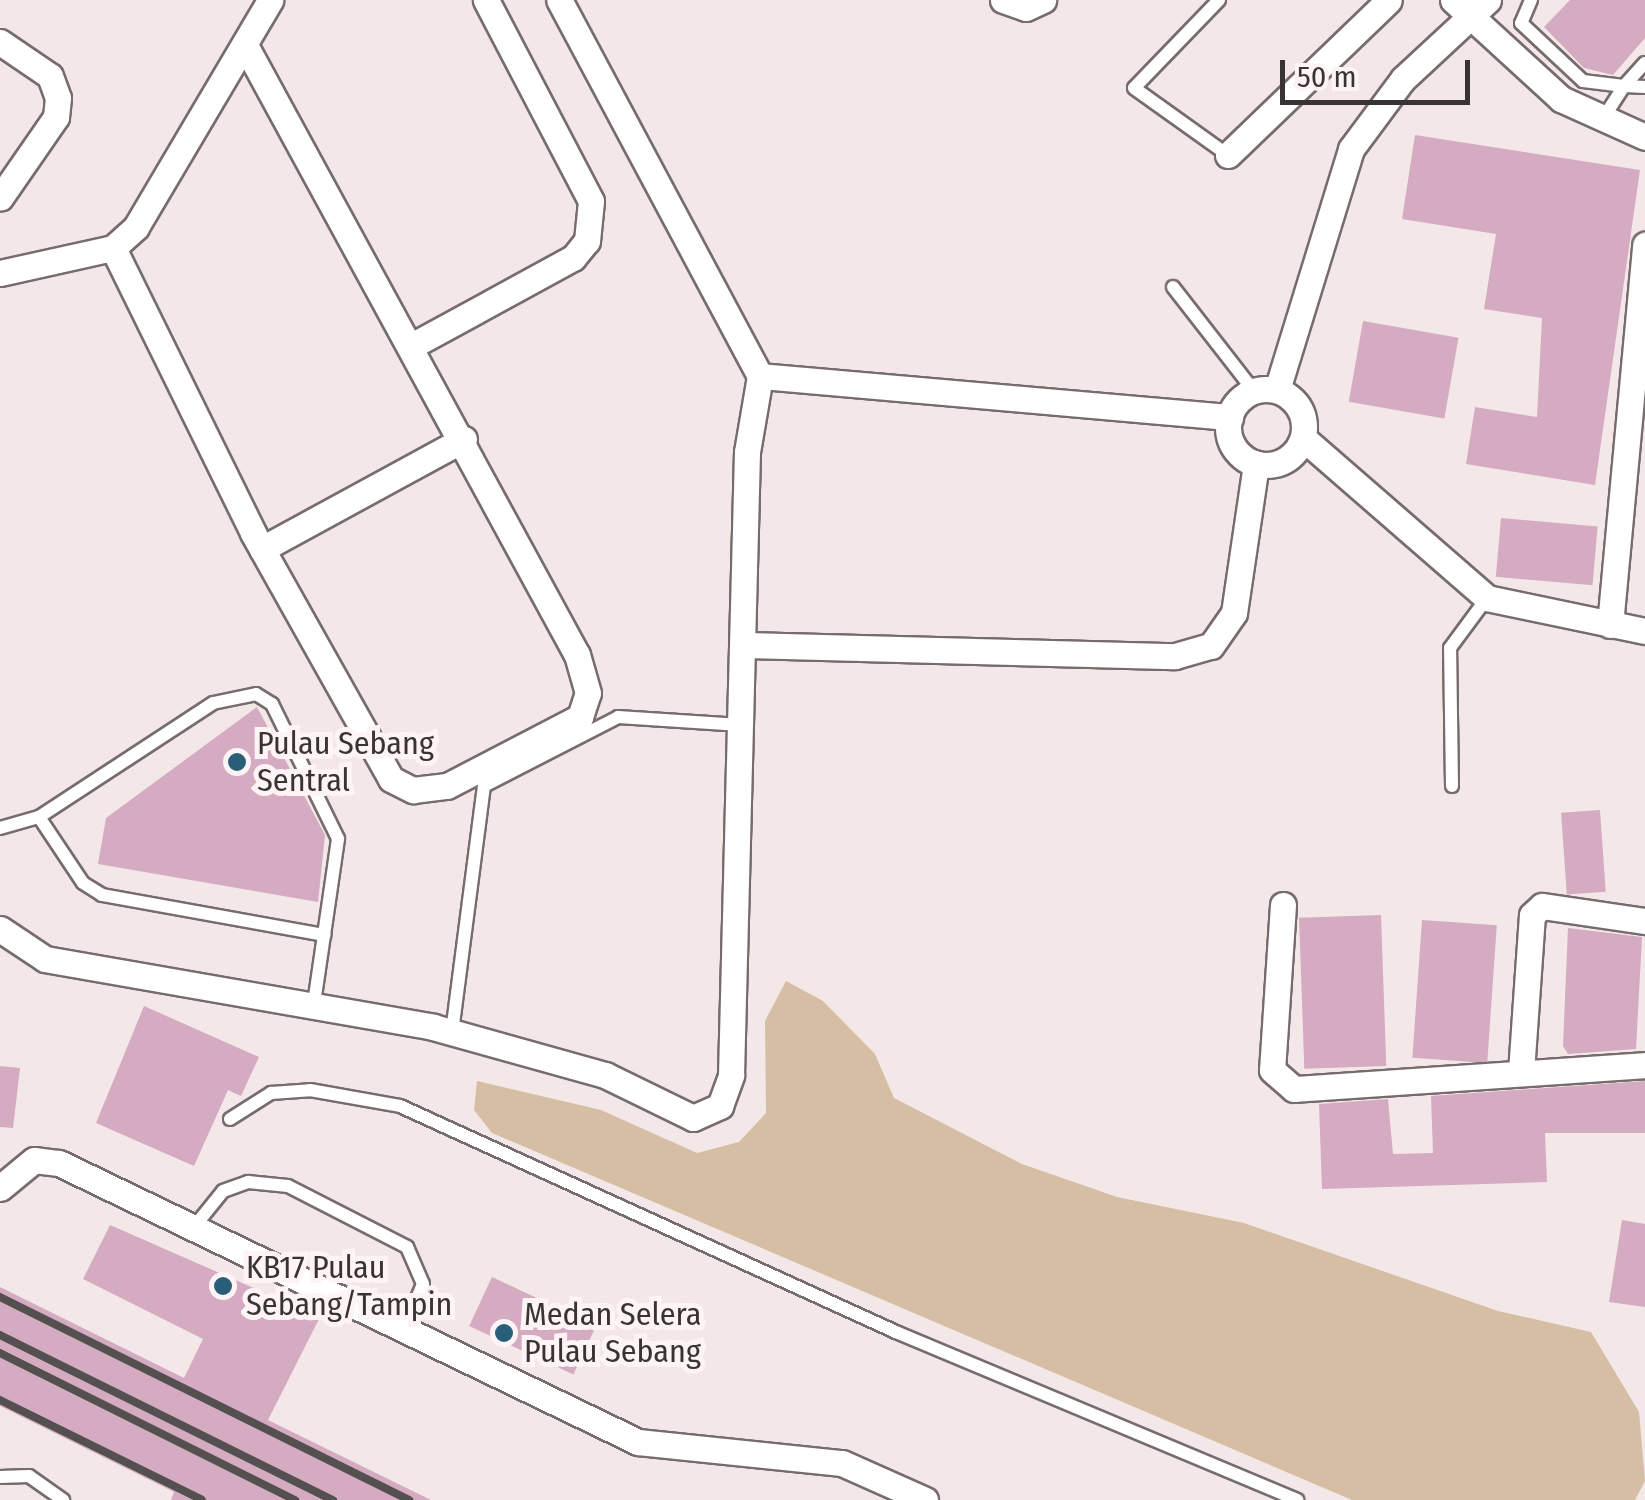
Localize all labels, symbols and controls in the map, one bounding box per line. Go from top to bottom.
scale bar [1285,40,1475,102]
text: 50 m [1297,59,1357,95]
place label: Pulau Sebang Sentral [257,725,434,800]
marker: Pulau Sebang Sentral [226,751,248,773]
place label: KB17 Pulau Sebang/Tampin [246,1249,452,1324]
marker: KB17 Pulau Sebang/Tampin [210,1273,236,1299]
place label: Medan Selera Pulau Sebang [524,1296,701,1371]
marker: Medan Selera Pulau Sebang [493,1322,515,1344]

